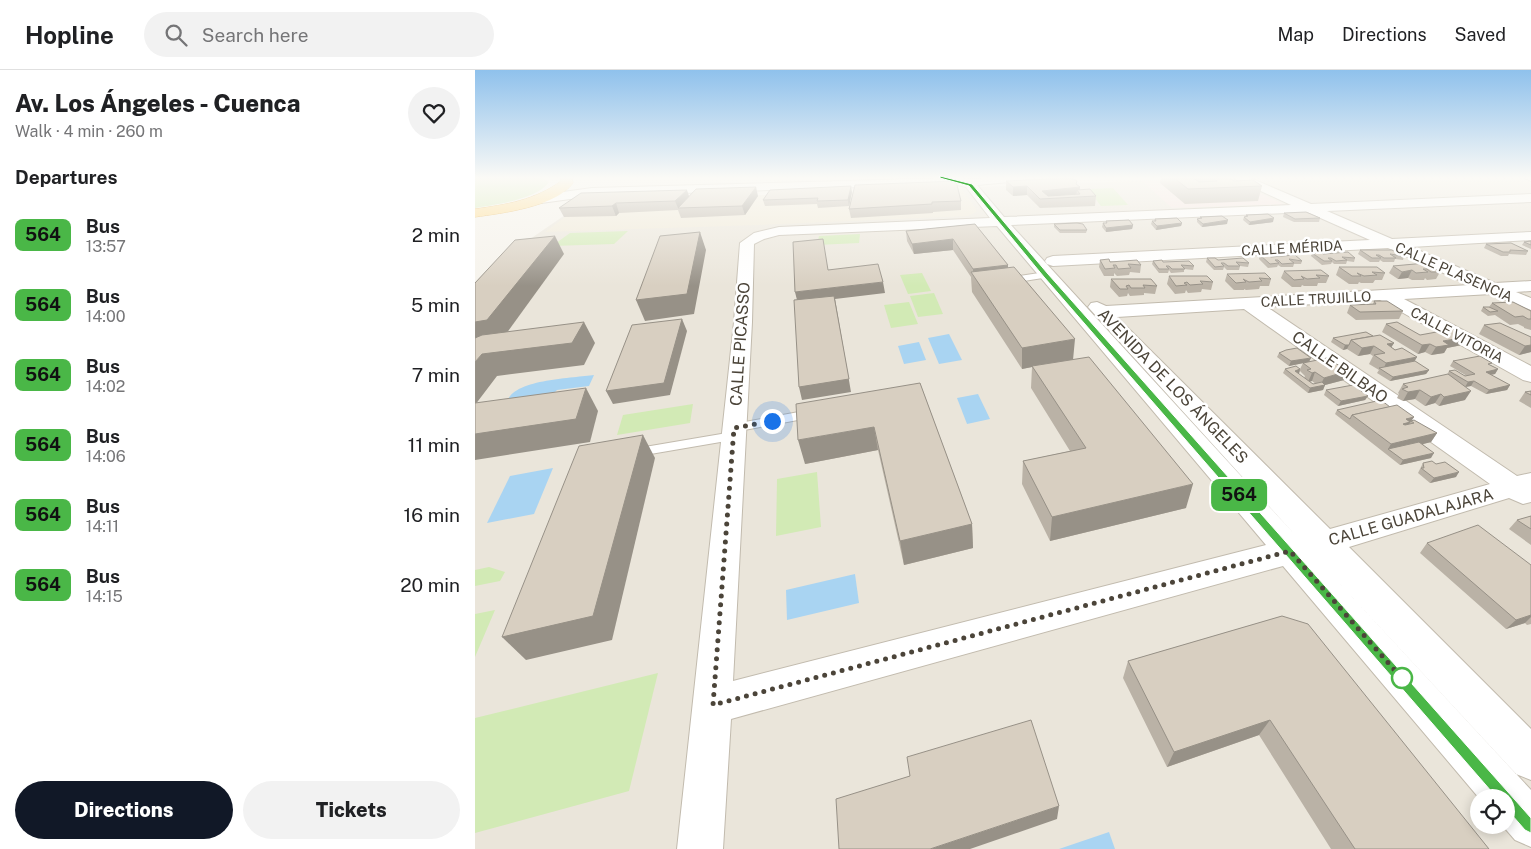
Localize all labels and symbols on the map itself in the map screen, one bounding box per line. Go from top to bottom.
street label: CALLE MÉRIDA [1241,236,1343,259]
street label: CALLE PLASENCIA [1393,239,1515,305]
street label: CALLE PICASSO [726,281,754,407]
street label: CALLE TRUJILLO [1260,288,1372,310]
street label: AVENIDA DE LOS ÁNGELES [1094,304,1253,467]
street label: CALLE VITORIA [1408,304,1506,366]
street label: CALLE BILBAO [1289,327,1391,407]
your location [760,409,785,434]
line badge: 564 [1210,479,1268,511]
street label: CALLE GUADALAJARA [1326,484,1496,550]
unlabelled marker [1391,667,1413,689]

